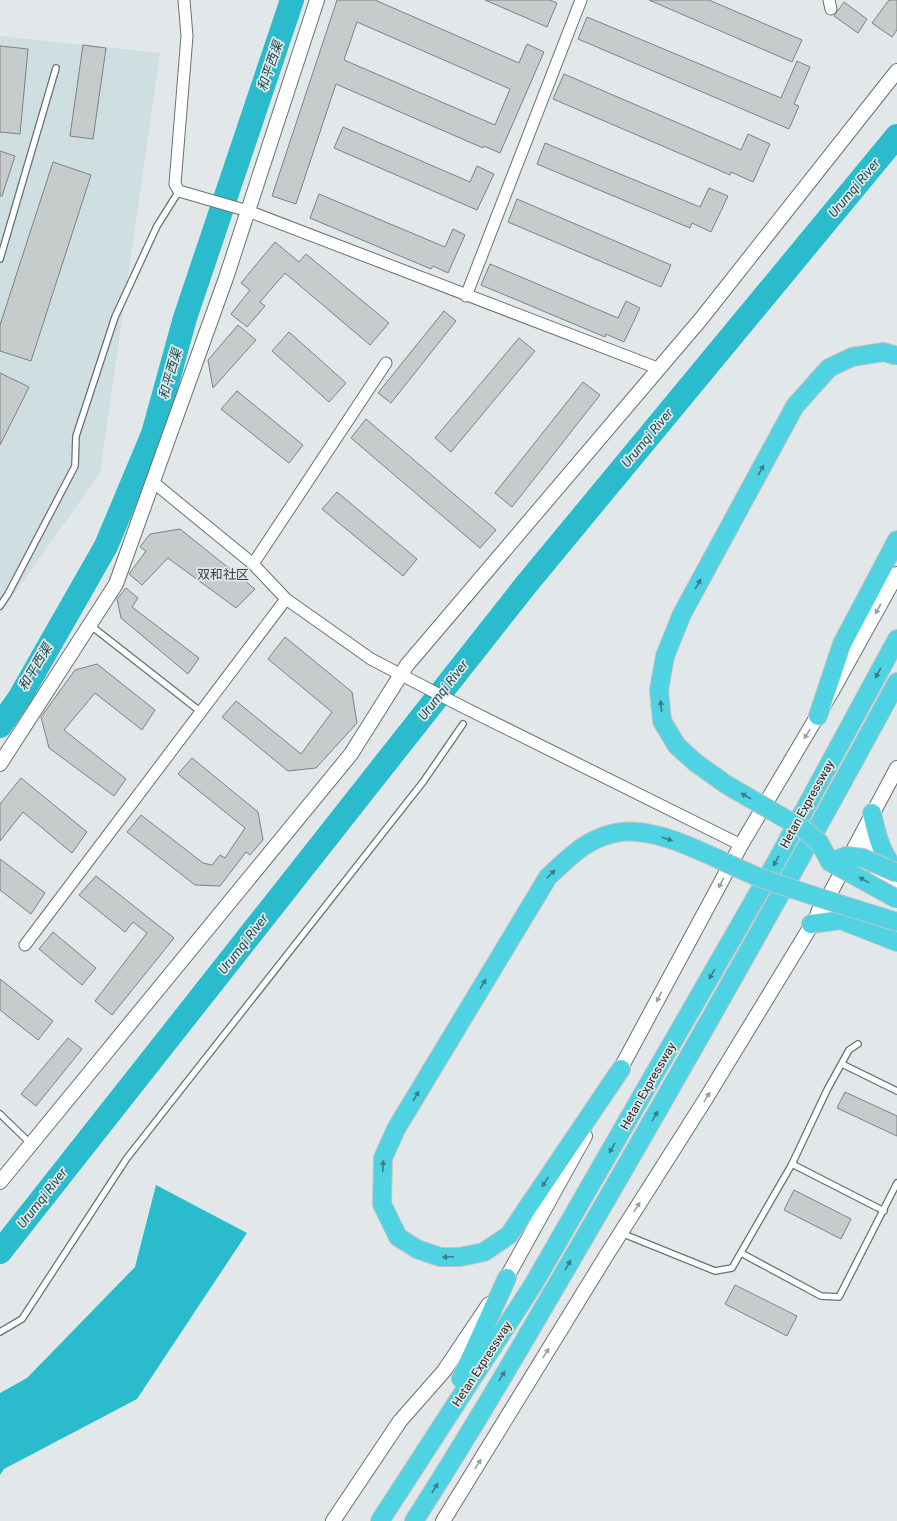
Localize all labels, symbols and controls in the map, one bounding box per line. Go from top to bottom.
water label: 和平西渠 [254,37,286,93]
water label: Urumqi River [825,155,883,220]
water label: 和平西渠 [156,345,185,401]
water label: Urumqi River [618,405,676,470]
one-way arrow [757,464,764,476]
district label: 双和社区 [197,567,249,582]
one-way arrow [695,578,702,590]
one-way arrow [875,603,881,614]
water label: 和平西渠 [15,639,56,693]
water label: Urumqi River [415,657,471,723]
one-way arrow [875,667,882,679]
one-way arrow [657,700,664,712]
one-way arrow [803,729,811,739]
street label: Hetan Expressway [777,757,837,850]
one-way arrow [740,793,752,800]
one-way arrow [661,836,673,842]
one-way arrow [773,855,779,867]
one-way arrow [547,869,556,879]
one-way arrow [718,877,724,889]
one-way arrow [858,877,870,884]
water label: Urumqi River [215,911,271,977]
one-way arrow [708,968,715,980]
one-way arrow [480,978,487,990]
one-way arrow [656,991,663,1003]
street label: Hetan Expressway [617,1040,679,1132]
one-way arrow [413,1090,420,1102]
one-way arrow [703,1091,710,1103]
one-way arrow [651,1110,658,1122]
one-way arrow [609,1142,616,1154]
one-way arrow [379,1160,386,1172]
water label: Urumqi River [14,1165,70,1231]
one-way arrow [541,1177,549,1188]
one-way arrow [633,1202,641,1212]
one-way arrow [441,1254,454,1260]
one-way arrow [565,1259,572,1271]
street label: Hetan Expressway [449,1319,515,1409]
one-way arrow [543,1347,550,1359]
one-way arrow [498,1370,505,1382]
one-way arrow [474,1459,482,1469]
one-way arrow [431,1482,438,1494]

